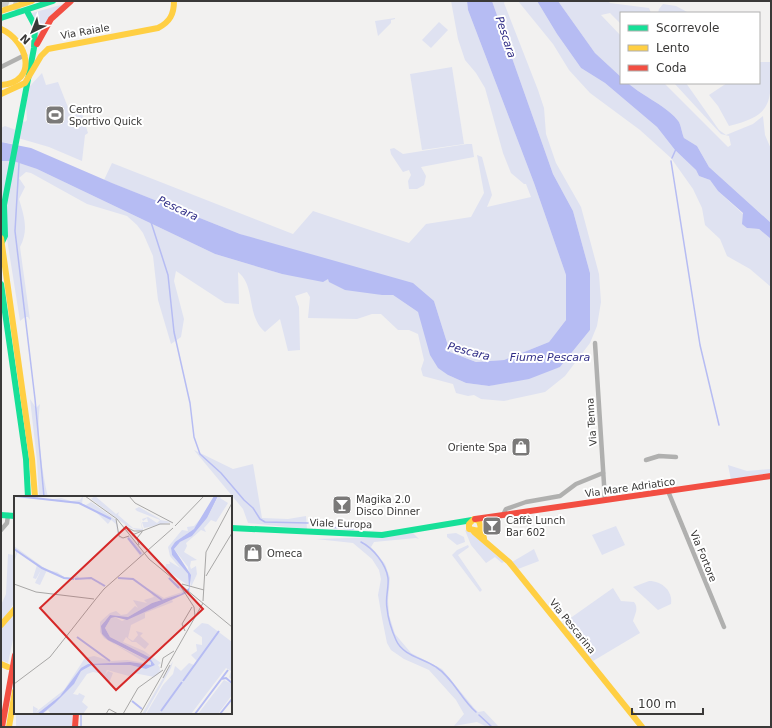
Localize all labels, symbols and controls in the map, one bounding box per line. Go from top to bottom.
north arrow [12,12,52,52]
legend [620,12,760,84]
water label: Pescara [493,15,518,60]
text: Scorrevole [656,21,720,35]
street label: Via Raiale [60,22,110,41]
text: N [18,31,33,47]
text: Lento [656,41,690,55]
text: Coda [656,61,687,75]
sports icon: Centro Sportivo Quick [44,104,66,126]
place label: Centro Sportivo Quick [69,104,142,127]
water label: Pescara [155,193,200,224]
water label: Pescara [446,340,492,363]
water label: Fiume Pescara [510,351,591,364]
street label: Via Tenna [584,398,599,446]
shop icon: Oriente Spa [510,436,532,458]
place label: Oriente Spa [448,442,507,453]
street label: Via Mare Adriatico [584,476,676,499]
bar icon: Magika 2.0 Disco Dinner [331,494,353,516]
place label: Magika 2.0 Disco Dinner [356,494,421,517]
inset map [14,496,232,714]
bar icon: Caffè Lunch Bar 602 [481,515,503,537]
place label: Caffè Lunch Bar 602 [506,515,565,538]
street label: Viale Europa [309,517,373,530]
street label: Via Fortore [688,529,719,583]
shop icon: Omeca [242,542,264,564]
place label: Omeca [267,548,302,559]
street label: Via Pescarina [547,597,598,656]
scale bar [632,690,703,716]
text: 100 m [638,697,676,711]

